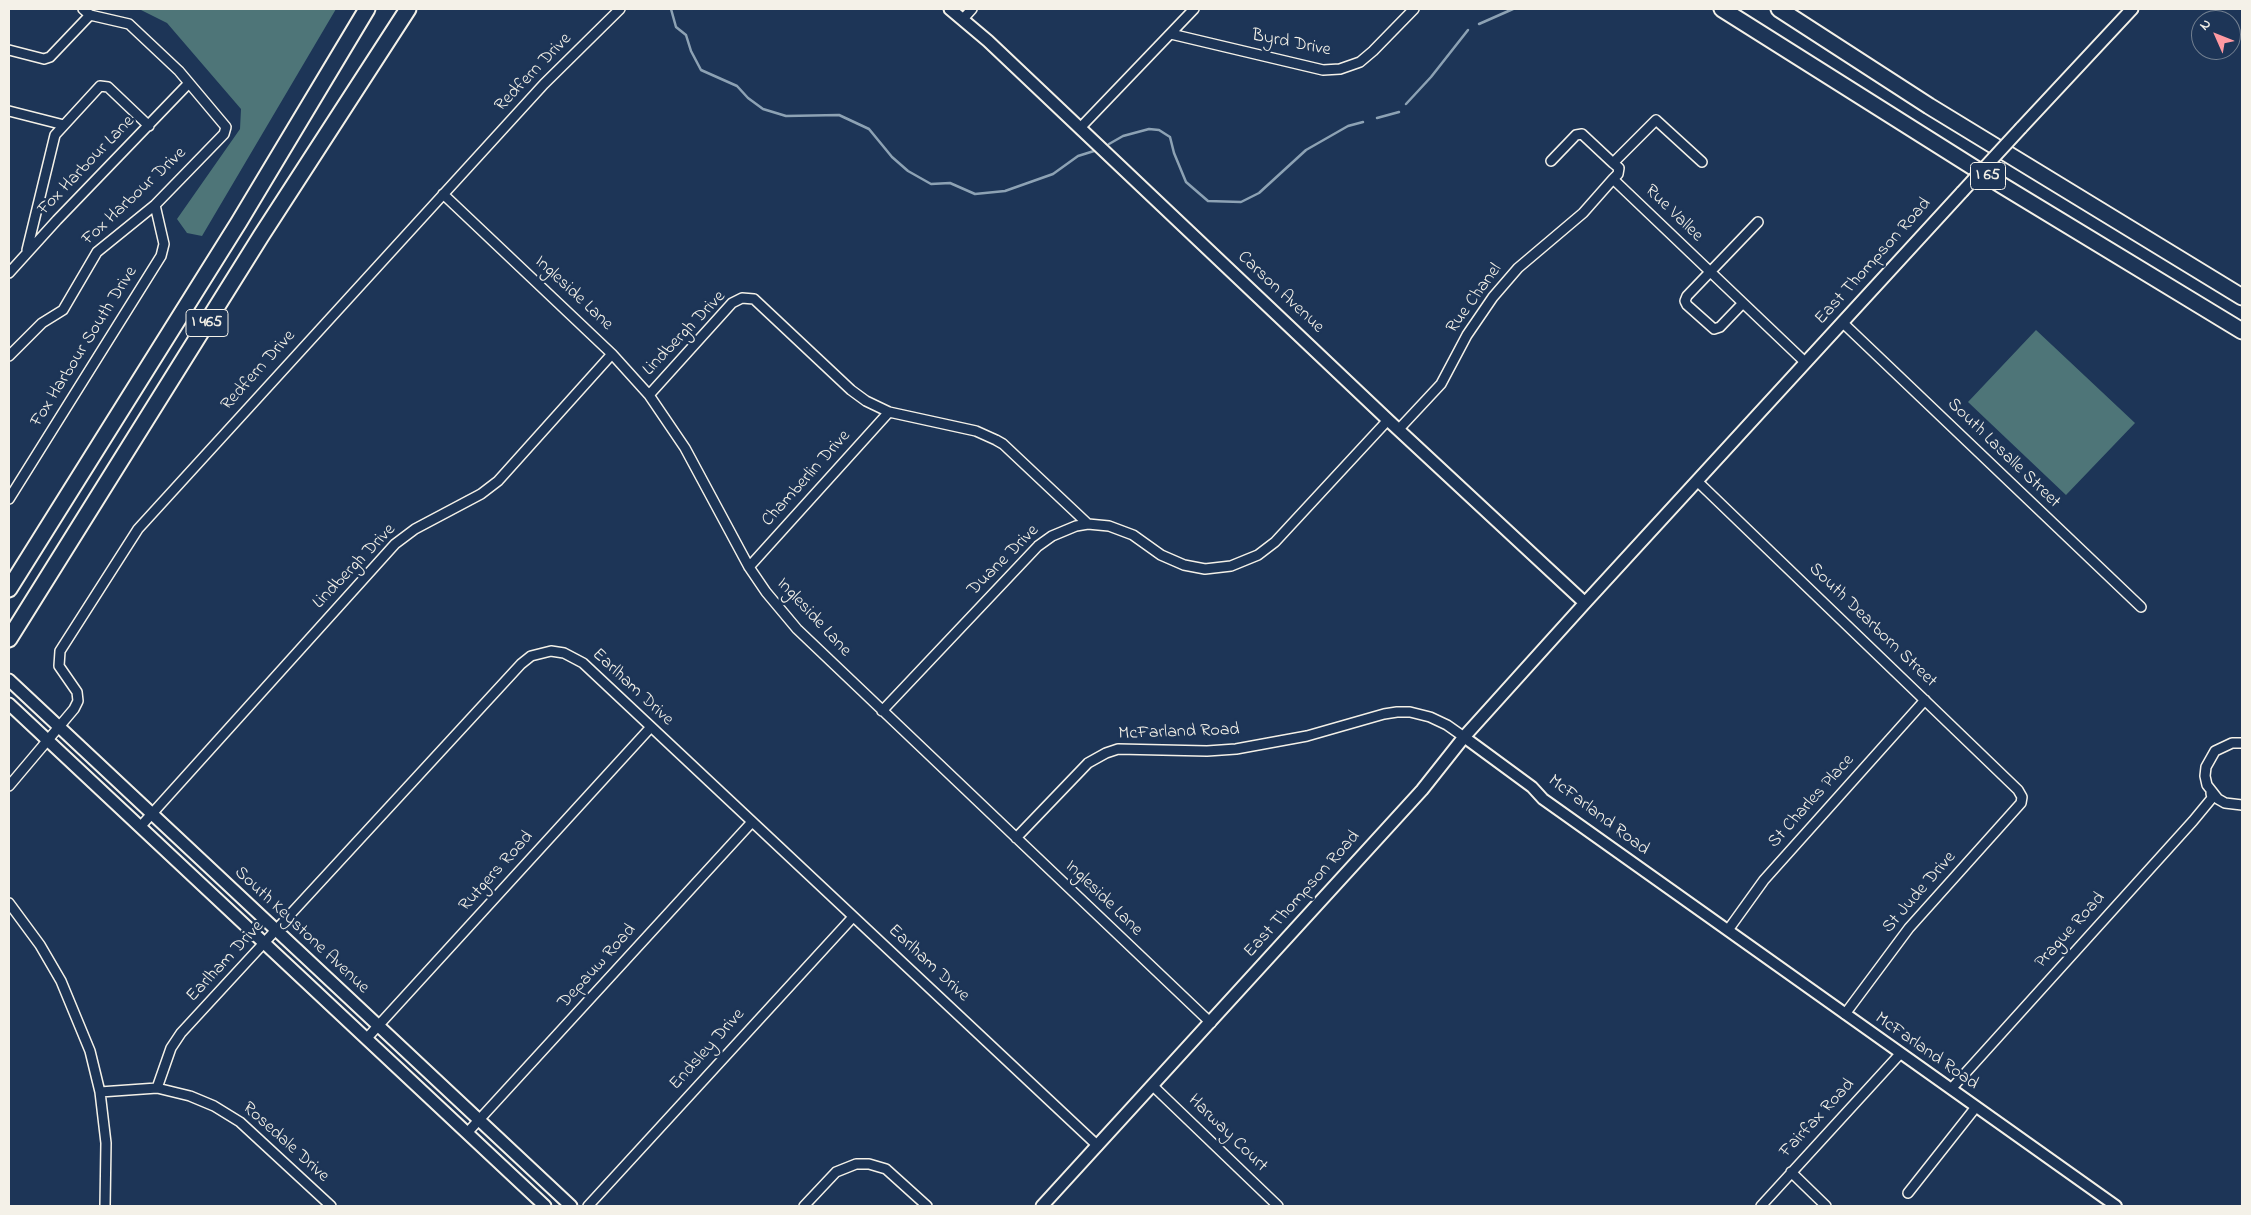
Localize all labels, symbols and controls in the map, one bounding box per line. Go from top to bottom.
north arrow [2191,10,2241,60]
text: N [2195,14,2216,36]
street label: Byrd Drive [1250,26,1332,62]
street label: Redfern Drive [491,29,577,117]
street label: Fox Harbour Lane [34,112,140,220]
street label: Fox Harbour Drive [78,143,192,251]
road number: I 65 [1970,162,2006,190]
street label: Rue Vallee [1639,181,1707,247]
street label: East Thompson Road [1811,194,1937,330]
street label: Carson Avenue [1232,247,1328,339]
street label: Ingleside Lane [529,252,617,336]
street label: Rue Chanel [1442,260,1508,338]
street label: Fox Harbour South Drive [27,263,143,431]
street label: Lindbergh Drive [639,287,731,381]
road number: I 465 [186,309,228,336]
street label: Redfern Drive [217,326,301,416]
street label: South Lasalle Street [1942,394,2064,514]
street label: Chamberlin Drive [758,426,856,532]
street label: Lindbergh Drive [309,520,401,614]
street label: Duane Drive [964,521,1044,601]
street label: South Dearborn Street [1803,559,1941,693]
street label: Ingleside Lane [771,574,855,662]
street label: Earlham Drive [587,645,677,731]
street label: McFarland Road [1118,720,1240,746]
street label: St Charles Place [1764,751,1860,853]
street label: McFarland Road [1543,771,1653,861]
street label: Rutgers Road [455,827,539,917]
street label: East Thompson Road [1240,827,1366,963]
street label: St Jude Drive [1879,848,1961,938]
street label: Ingleside Lane [1060,857,1146,941]
street label: South Keystone Avenue [229,863,373,999]
street label: Prague Road [2031,889,2111,973]
street label: Earlham Drive [183,917,269,1007]
street label: Depauw Road [554,920,642,1014]
street label: Earlham Drive [883,921,973,1007]
street label: Endsley Drive [666,1005,750,1095]
street label: McFarland Road [1870,1008,1982,1096]
street label: Fairfax Road [1776,1075,1860,1163]
street label: Harway Court [1182,1090,1272,1178]
street label: Rosedale Drive [237,1098,333,1188]

